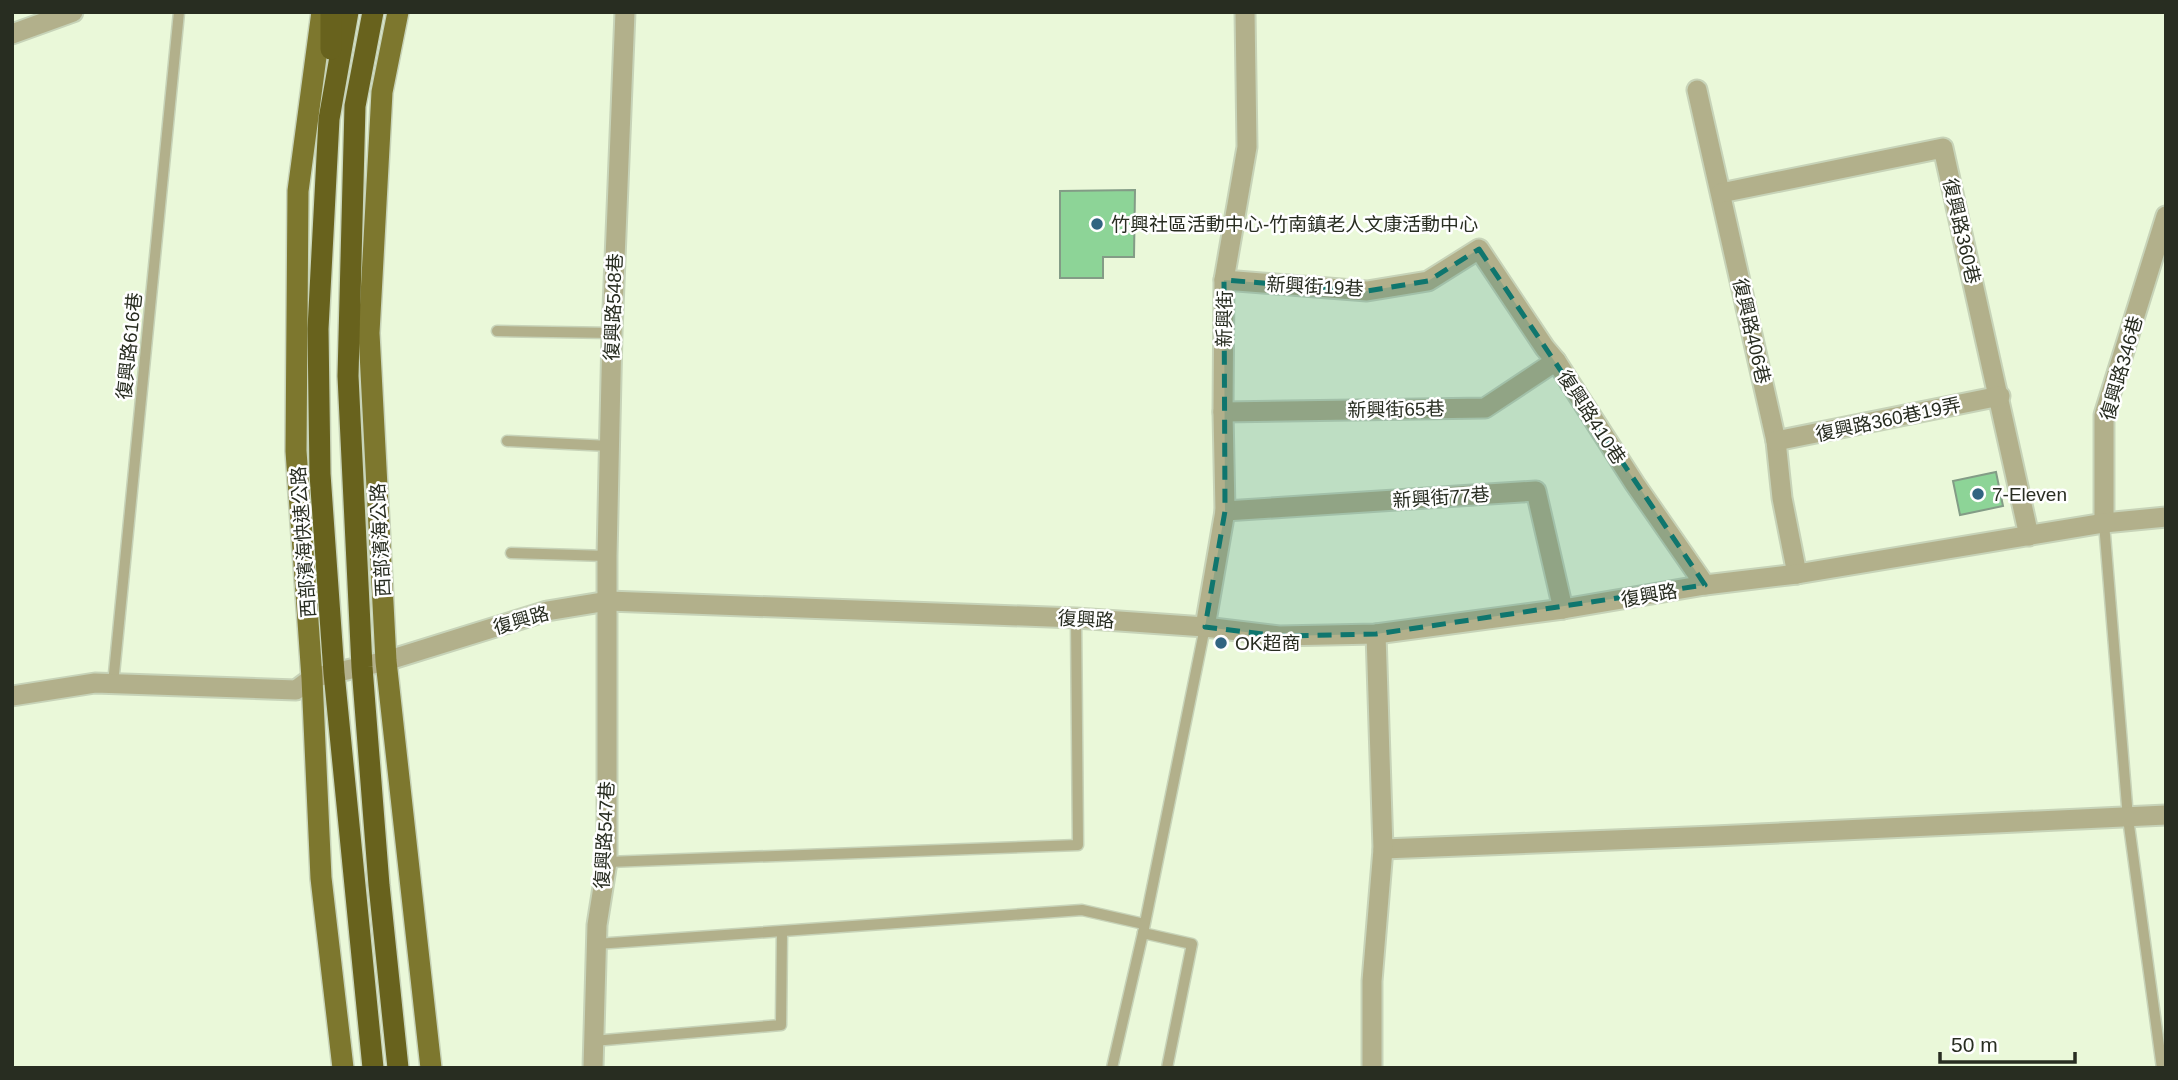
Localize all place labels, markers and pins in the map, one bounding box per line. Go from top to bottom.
place label: 竹興社區活動中心-竹南鎮老人文康活動中心 [1111,214,1478,235]
marker: 竹興社區活動中心-竹南鎮老人文康活動中心 [1089,216,1105,232]
place label: 7-Eleven [1992,484,2067,505]
marker: 7-Eleven [1970,486,1986,502]
place label: OK超商 [1235,633,1300,654]
marker: OK超商 [1213,635,1229,651]

